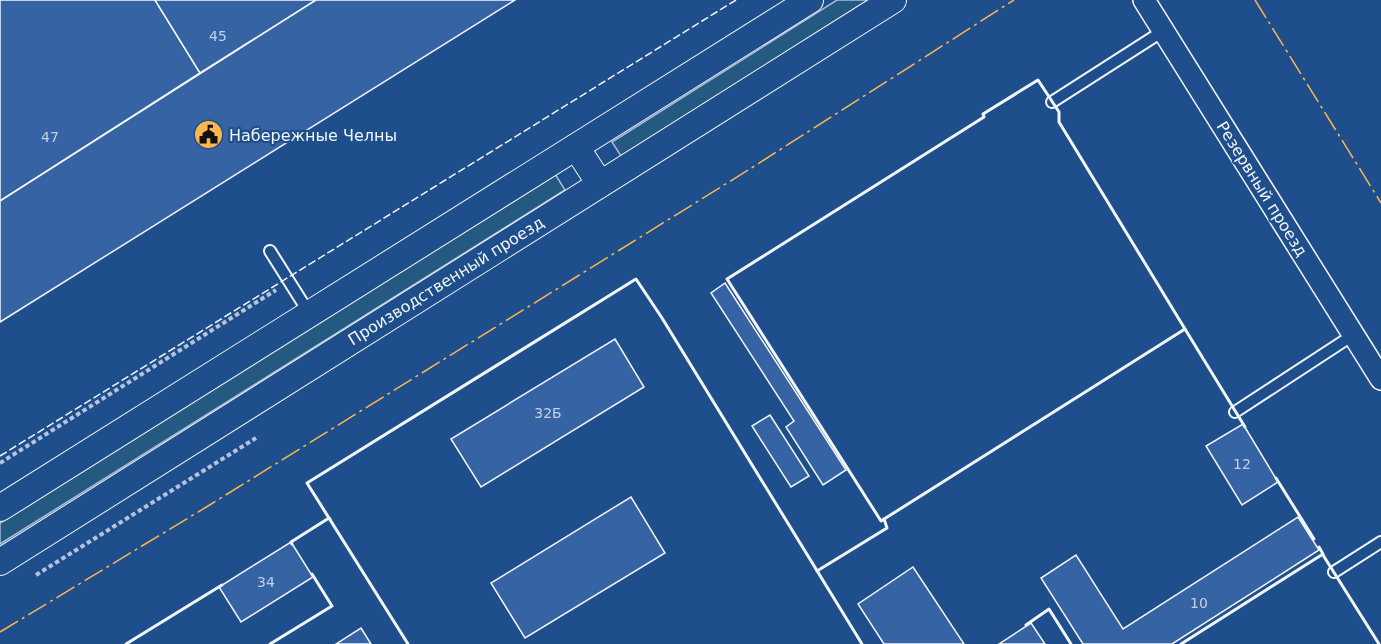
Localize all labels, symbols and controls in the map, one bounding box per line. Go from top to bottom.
house number: 45 [209,28,227,44]
street label: Резервный проезд [1213,118,1311,260]
public building icon: Набережные Челны [192,119,224,151]
place label: Набережные Челны [229,126,397,145]
house number: 47 [41,129,59,145]
street label: Производственный проезд [345,213,547,349]
house number: 32Б [534,405,562,421]
house number: 12 [1233,456,1251,472]
house number: 34 [257,574,275,590]
house number: 10 [1190,595,1208,611]

